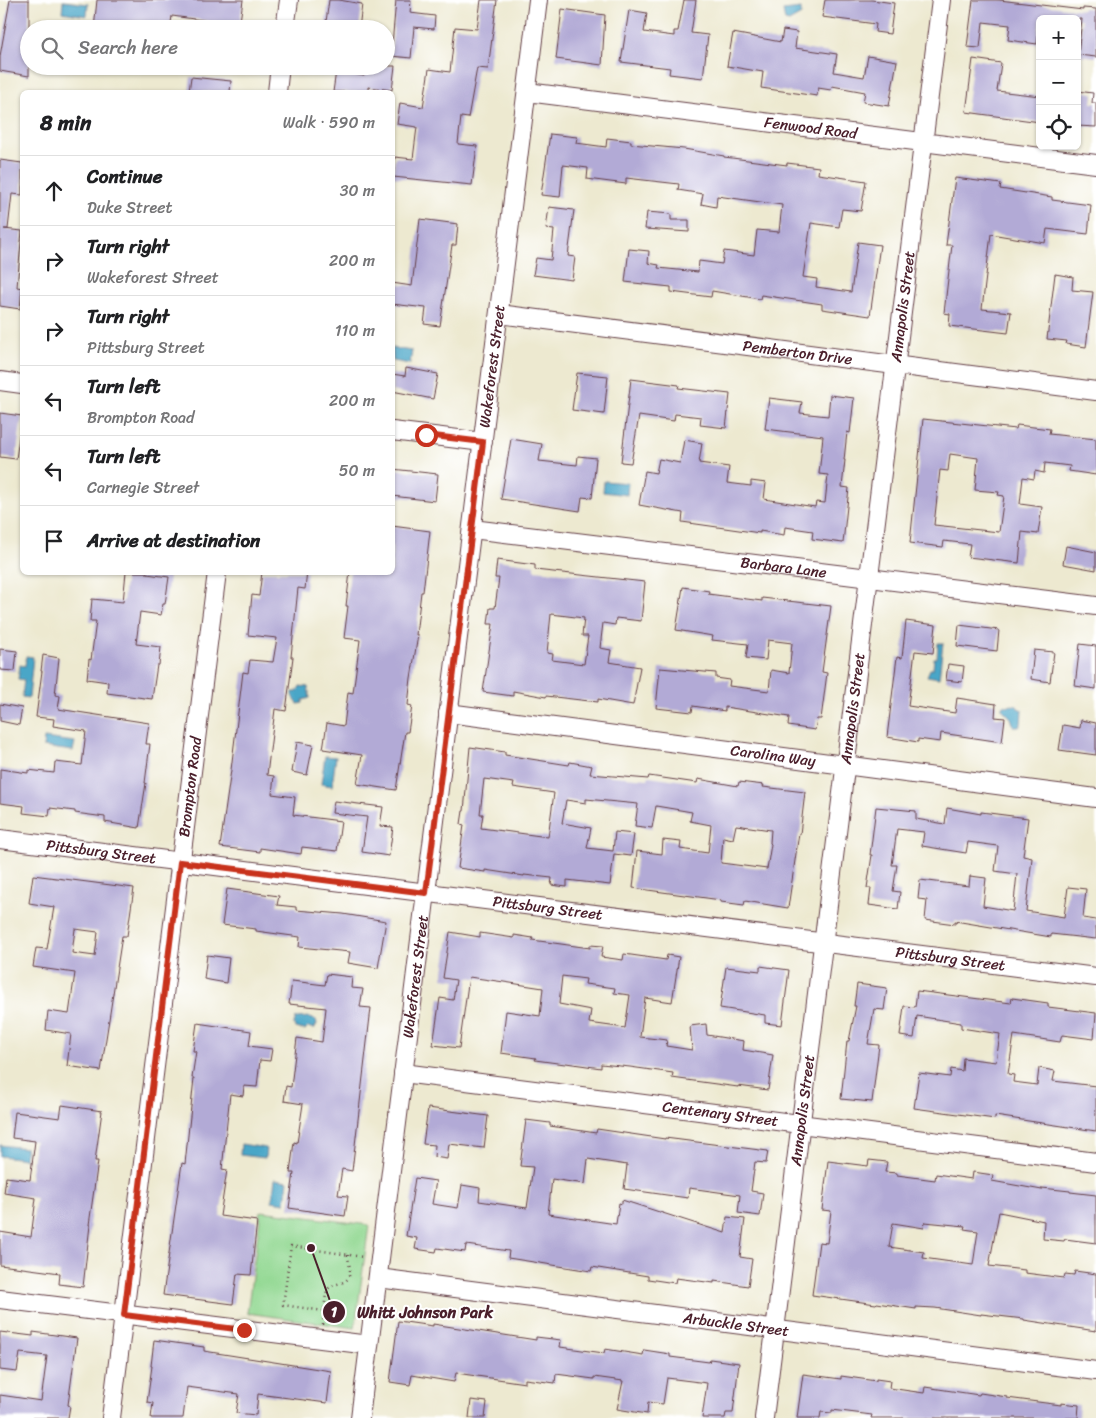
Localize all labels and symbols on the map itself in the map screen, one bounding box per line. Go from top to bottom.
street label: Fenwood Road [763,109,860,147]
street label: Annapolis Street [883,249,923,365]
street label: Wakeforest Street [471,303,513,429]
street label: Pemberton Drive [741,333,854,372]
route start [415,424,438,447]
street label: Barbara Lane [739,549,828,586]
street label: Annapolis Street [833,651,872,767]
street label: Brompton Road [171,734,209,839]
street label: Carolina Way [729,737,818,774]
street label: Pittsburg Street [45,832,158,872]
street label: Pittsburg Street [491,888,604,928]
street label: Wakeforest Street [395,913,436,1039]
street label: Pittsburg Street [894,939,1007,979]
street label: Annapolis Street [782,1053,822,1169]
street label: Centenary Street [661,1093,780,1134]
callout: Whitt Johnson Park [322,1297,502,1328]
text: Whitt Johnson Park [357,1298,494,1327]
text: 1 [331,1299,338,1325]
street label: Arbuckle Street [681,1305,791,1344]
route end [233,1319,256,1342]

